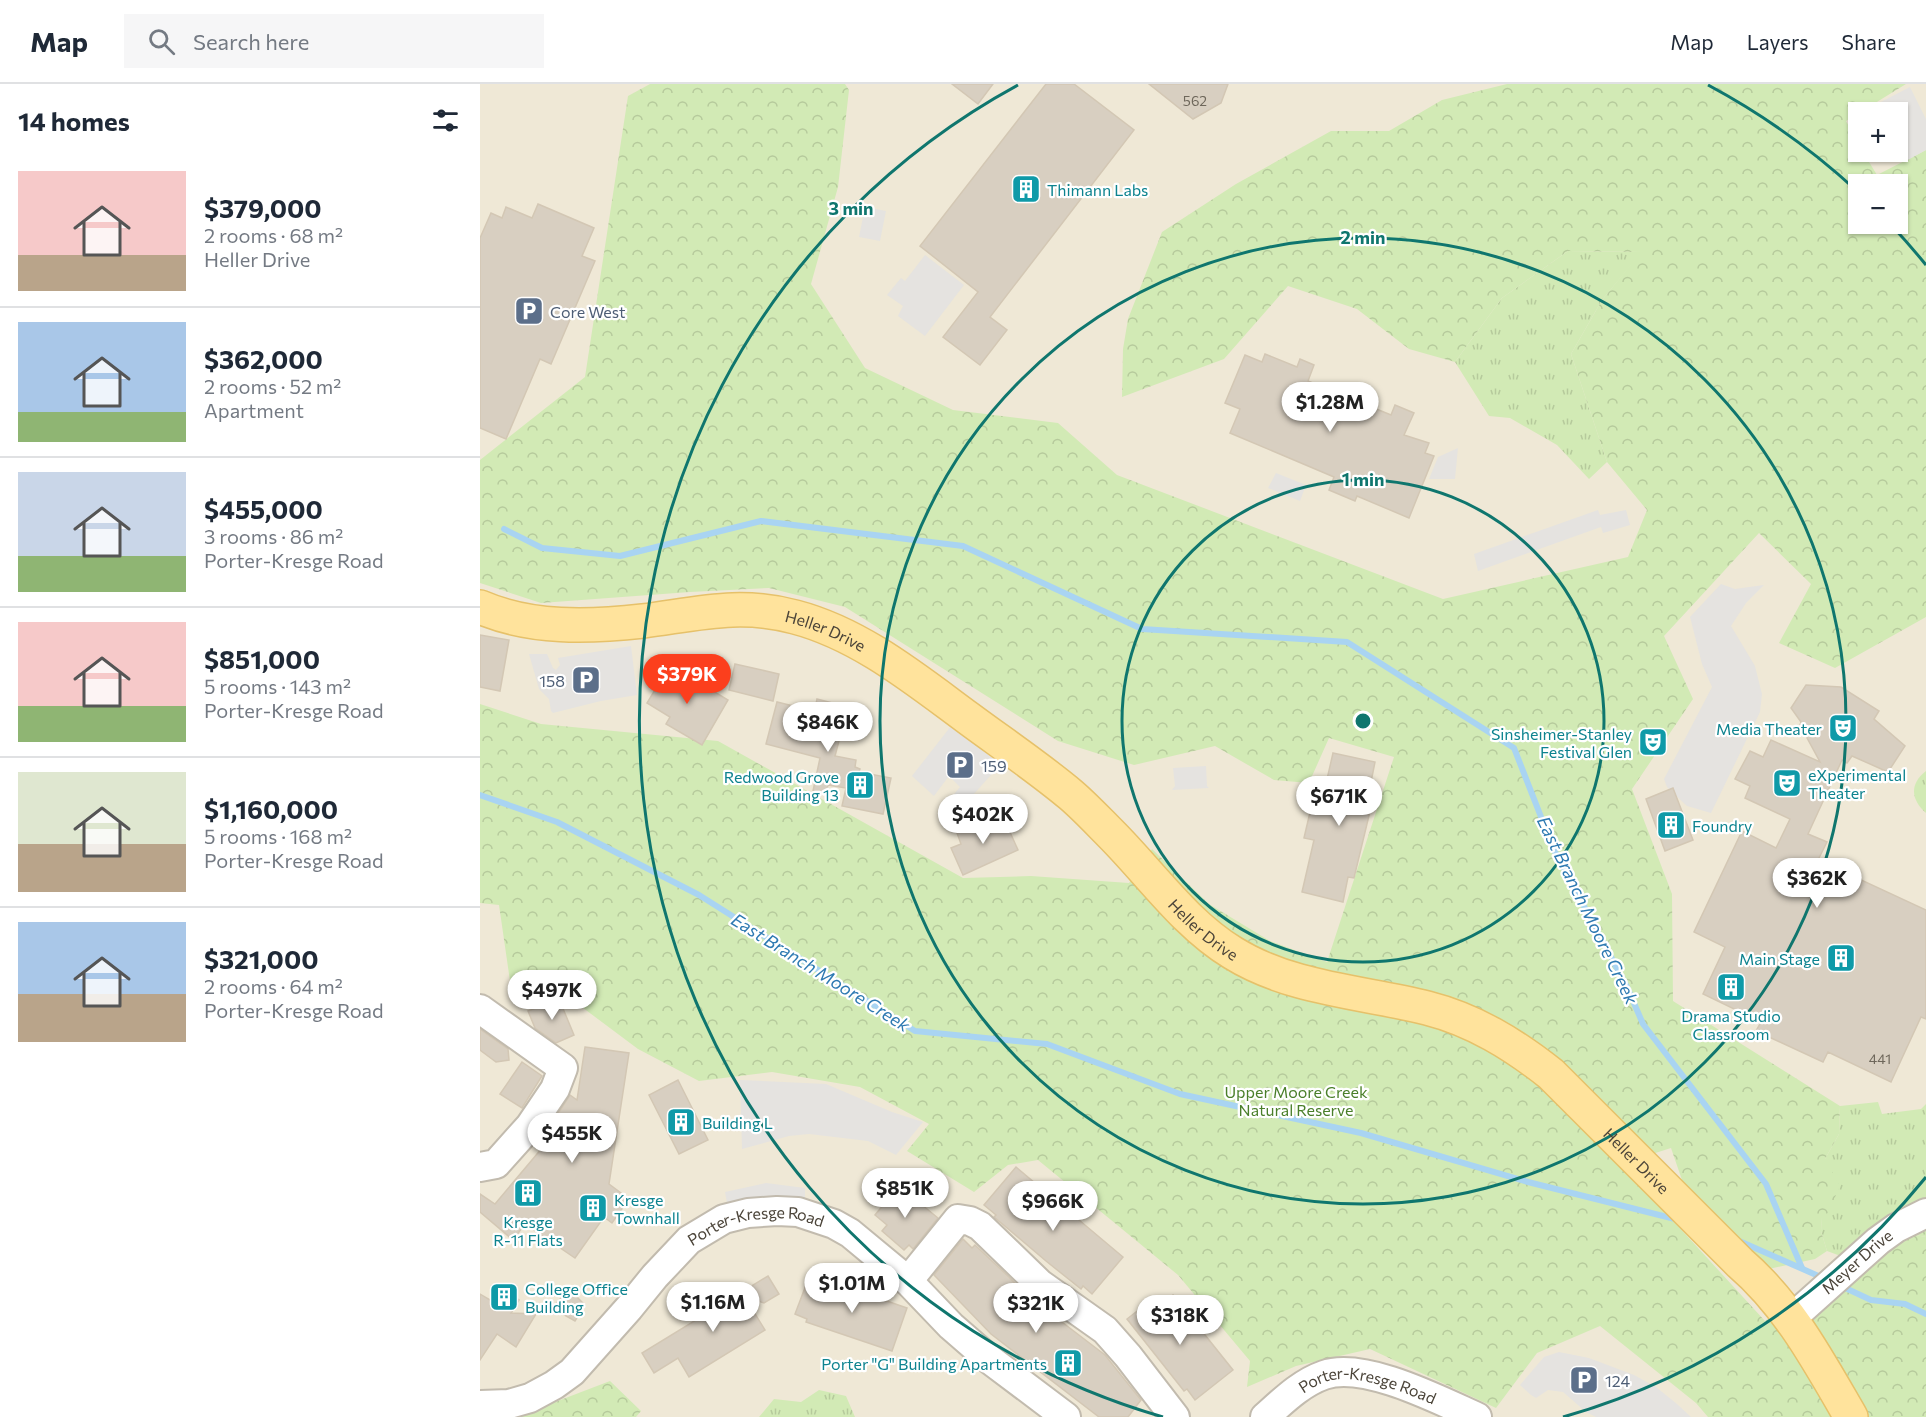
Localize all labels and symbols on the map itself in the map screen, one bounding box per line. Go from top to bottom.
house number: 562 [1183,92,1207,109]
building icon: Thimann Labs [1010,173,1042,205]
place label: Thimann Labs [1047,180,1148,199]
text: 3 min [828,197,874,219]
text: 2 min [1341,226,1385,248]
parking icon: Core West [513,295,545,327]
place label: Core West [550,302,626,321]
pin: $1.28M [1281,382,1379,433]
text: 1 min [1342,468,1384,490]
street label: Heller Drive [783,605,869,655]
pin: $379K [645,654,729,705]
parking icon: 158 [570,664,602,696]
place label: 158 [539,671,565,690]
pin: $846K [786,702,870,753]
centre of rings [1353,711,1373,731]
theatre icon: Media Theater [1827,712,1859,744]
place label: Media Theater [1716,719,1823,738]
place label: Sinsheimer-Stanley Festival Glen [1491,724,1632,761]
theatre icon: Sinsheimer-Stanley Festival Glen [1637,726,1669,758]
parking icon: 159 [944,749,976,781]
place label: 159 [981,756,1007,775]
place label: eXperimental Theater [1808,765,1906,802]
place label: Redwood Grove Building 13 [724,767,839,804]
theatre icon: eXperimental Theater [1771,767,1803,799]
building icon: Redwood Grove Building 13 [844,769,876,801]
pin: $671K [1297,776,1381,827]
pin: $402K [941,794,1025,845]
building icon: Foundry [1655,809,1687,841]
water label: East Branch Moore Creek [1533,812,1644,1009]
place label: Foundry [1692,816,1752,835]
pin: $362K [1775,858,1859,909]
street label: Heller Drive [1165,894,1242,964]
water label: East Branch Moore Creek [728,908,915,1037]
building icon: Main Stage [1825,942,1857,974]
place label: Main Stage [1739,949,1820,968]
pin: $497K [510,970,594,1021]
building icon: Drama Studio Classroom [1715,971,1747,1003]
place label: Drama Studio Classroom [1681,1006,1781,1043]
house number: 441 [1869,1050,1891,1067]
park label: Upper Moore Creek Natural Reserve [1224,1082,1368,1119]
building icon: Building L [665,1106,697,1138]
pin: $455K [530,1113,614,1164]
place label: Building L [702,1113,773,1132]
street label: Heller Drive [1600,1123,1674,1197]
pin: $851K [863,1168,947,1219]
building icon: Kresge R-11 Flats [512,1177,544,1209]
pin: $966K [1011,1181,1095,1232]
place label: Kresge Townhall [614,1190,680,1227]
building icon: Kresge Townhall [577,1192,609,1224]
street label: Porter-Kresge Road [683,1201,827,1249]
place label: Kresge R-11 Flats [493,1212,563,1249]
street label: Meyer Drive [1817,1225,1895,1297]
pin: $1.01M [803,1263,901,1314]
place label: College Office Building [525,1279,628,1316]
building icon: College Office Building [488,1281,520,1313]
pin: $1.16M [664,1282,762,1333]
pin: $321K [994,1283,1078,1334]
pin: $318K [1138,1295,1222,1346]
building icon: Porter "G" Building Apartments [1052,1347,1084,1379]
place label: Porter "G" Building Apartments [821,1354,1047,1373]
street label: Porter-Kresge Road [1294,1362,1439,1407]
parking icon: 124 [1568,1364,1600,1396]
place label: 124 [1605,1371,1630,1390]

